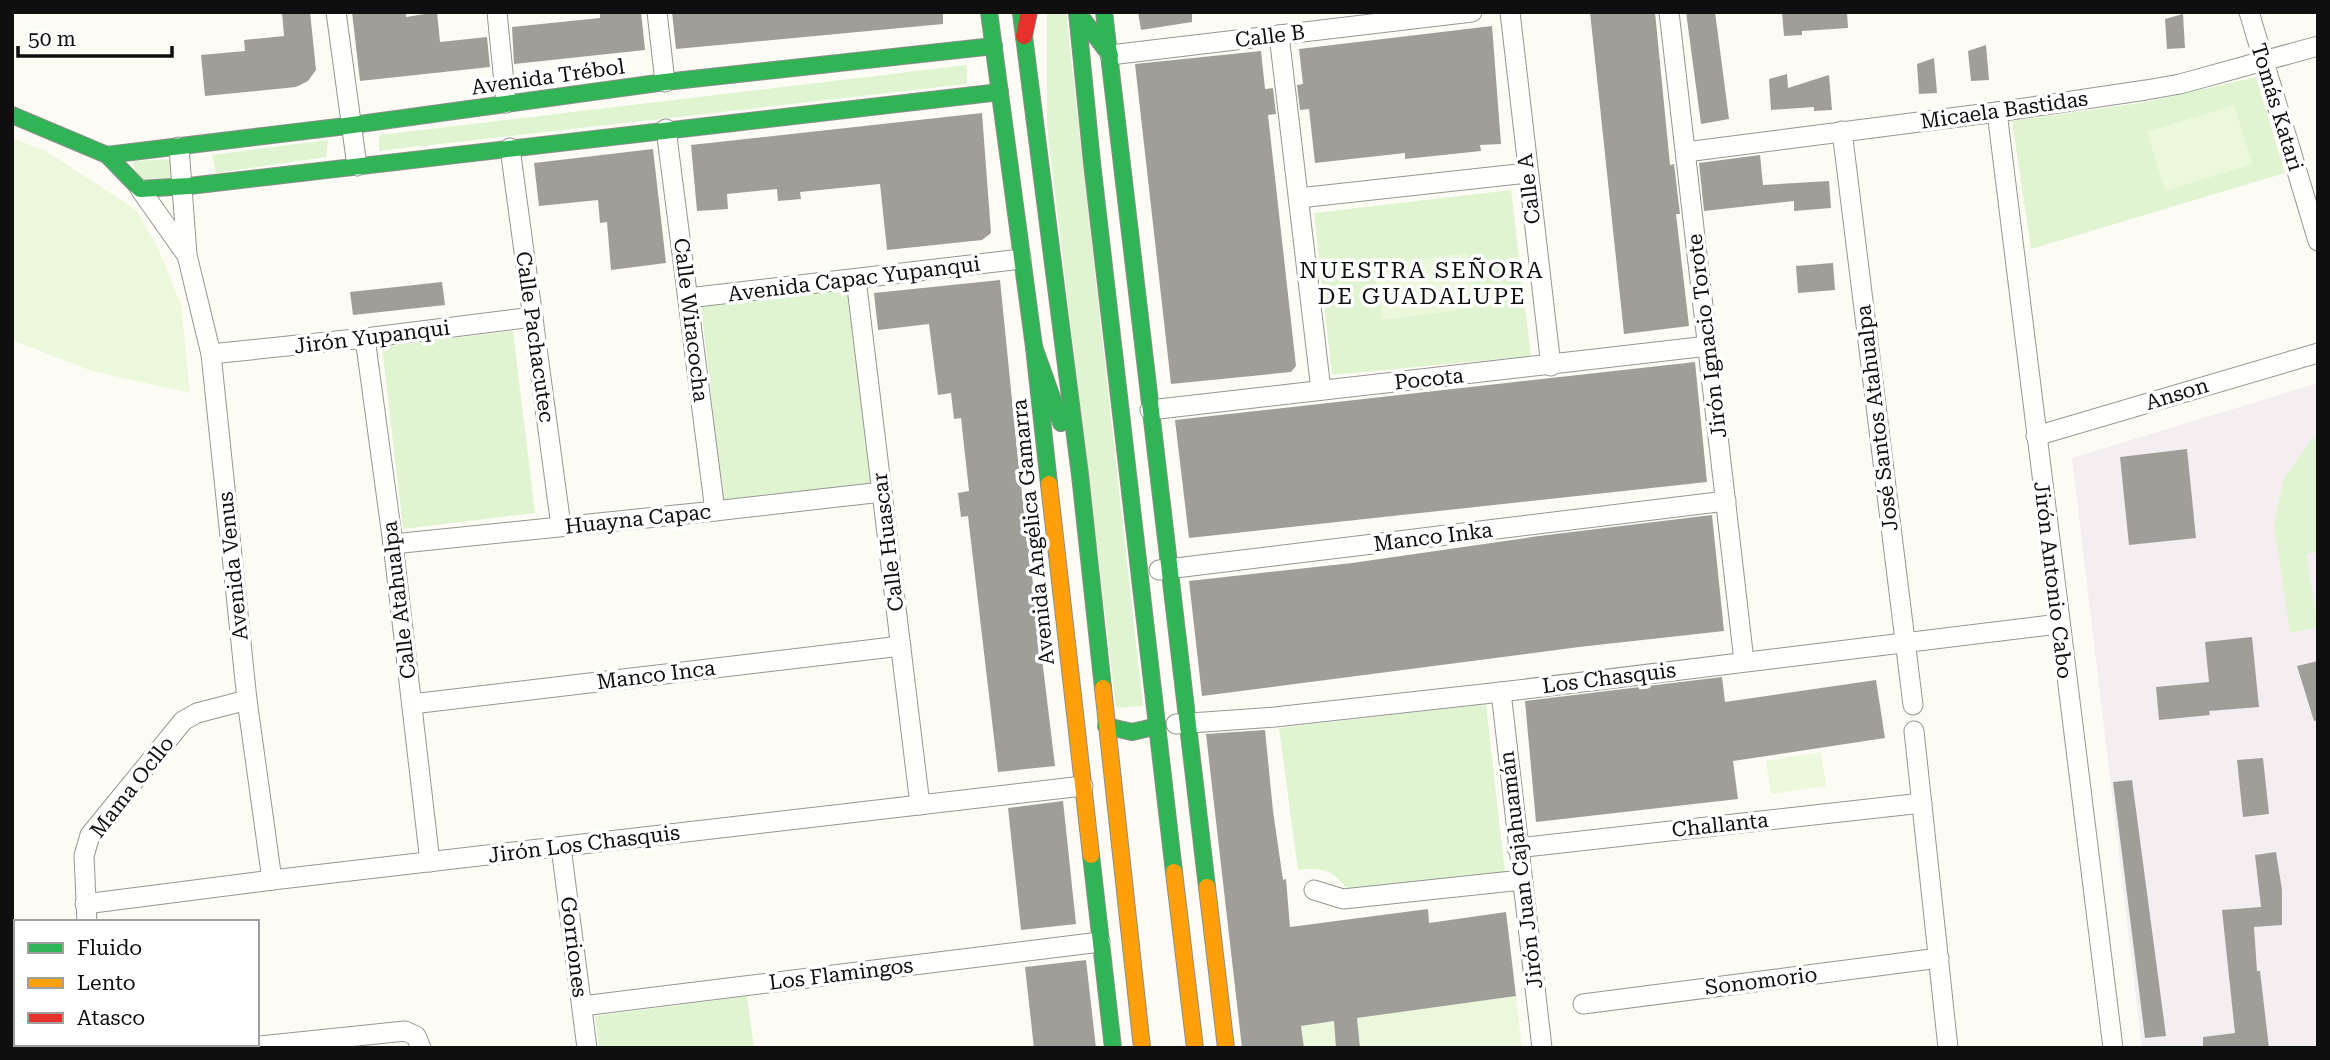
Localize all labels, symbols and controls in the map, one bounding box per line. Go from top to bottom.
scale bar [18,14,172,58]
street label: Calle B [1234,20,1306,52]
text: 50 m [28,27,76,51]
street label: Tomás Katari [2246,40,2308,174]
street label: Avenida Trébol [470,54,627,100]
street label: Micaela Bastidas [1919,86,2089,134]
street label: Calle A [1513,152,1545,226]
street label: Jirón Ignacio Torote [1683,232,1731,440]
street label: Calle Wiracocha [669,237,713,404]
street label: Calle Pachacutec [511,250,559,424]
street label: Avenida Capac Yupanqui [727,252,982,306]
district label: NUESTRA SEÑORA DE GUADALUPE [1299,257,1545,310]
street label: José Santos Atahualpa [1851,303,1903,533]
street label: Jirón Yupanqui [293,316,452,358]
street label: Pocota [1393,363,1466,395]
street label: Anson [2143,373,2212,415]
street label: Avenida Angélica Gamarra [1007,397,1059,666]
street label: Calle Huascar [868,471,908,613]
street label: Jirón Antonio Cabo [2029,480,2077,680]
street label: Avenida Venus [213,491,253,641]
street label: Huayna Capac [564,499,713,539]
street label: Manco Inka [1372,518,1494,556]
street label: Calle Atahualpa [377,519,421,680]
street label: Manco Inca [595,656,717,694]
street label: Los Chasquis [1541,658,1677,698]
street label: Mama Ocllo [85,732,179,842]
street label: Jirón Juan Cajahuamán [1494,749,1548,990]
street label: Challanta [1670,808,1770,842]
street label: Jirón Los Chasquis [487,820,681,868]
street label: Gorriones [556,895,592,999]
legend [14,920,259,1046]
text: Fluido [77,936,142,960]
street label: Los Flamingos [767,953,915,995]
street label: Sonomorio [1703,962,1819,1000]
text: Lento [77,971,136,995]
text: Atasco [77,1006,145,1030]

